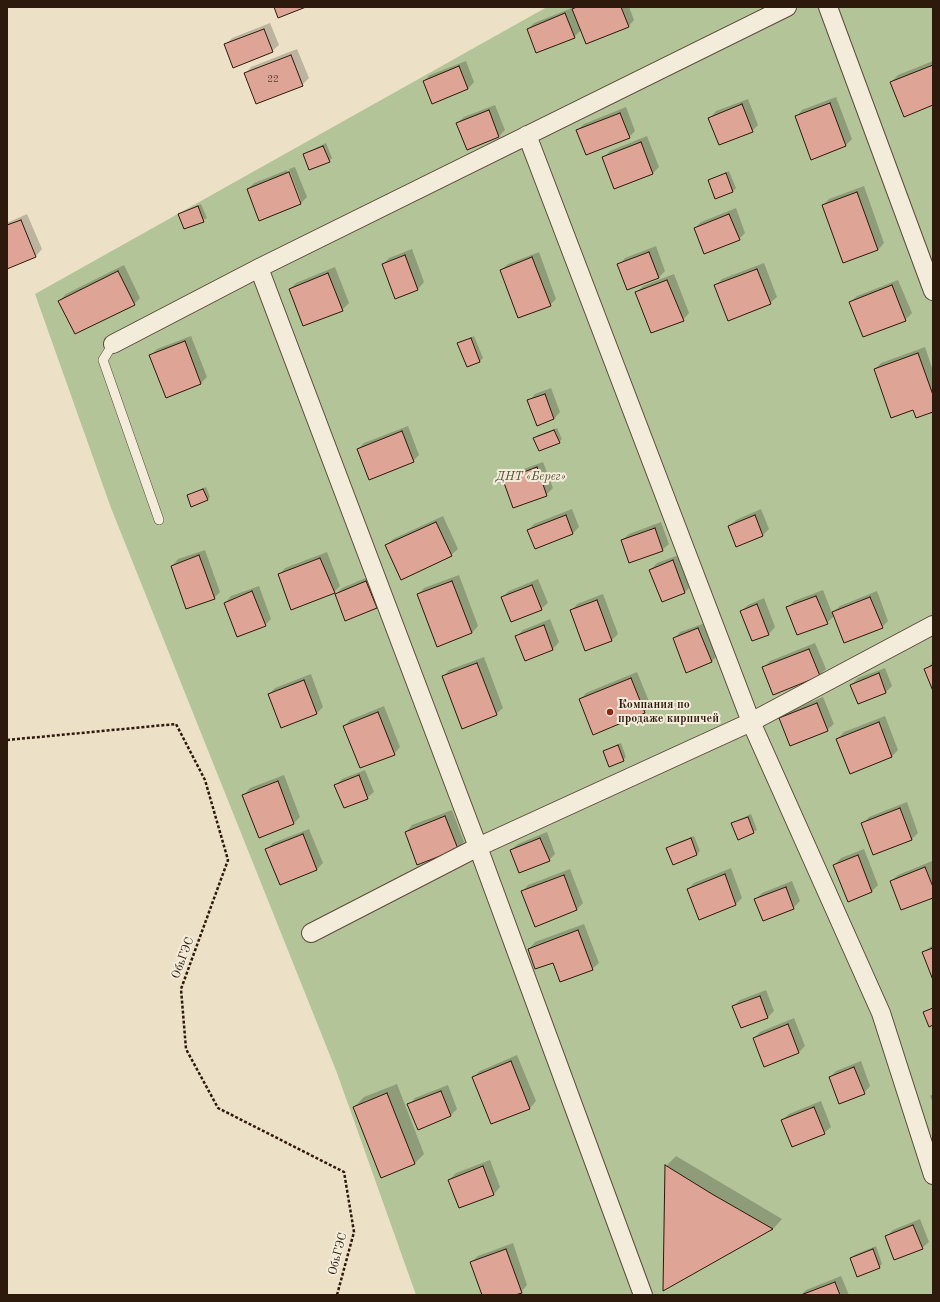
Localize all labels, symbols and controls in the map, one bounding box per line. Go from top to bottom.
house number: 22 [267,73,279,85]
park label: ДНТ «Берег» [496,470,566,484]
place label: Компания по продаже кирпичей [618,698,719,726]
marker: Компания по продаже кирпичей [605,707,615,717]
street label: ОбьГЭС [169,935,197,981]
street label: ОбьГЭС [325,1231,351,1277]

